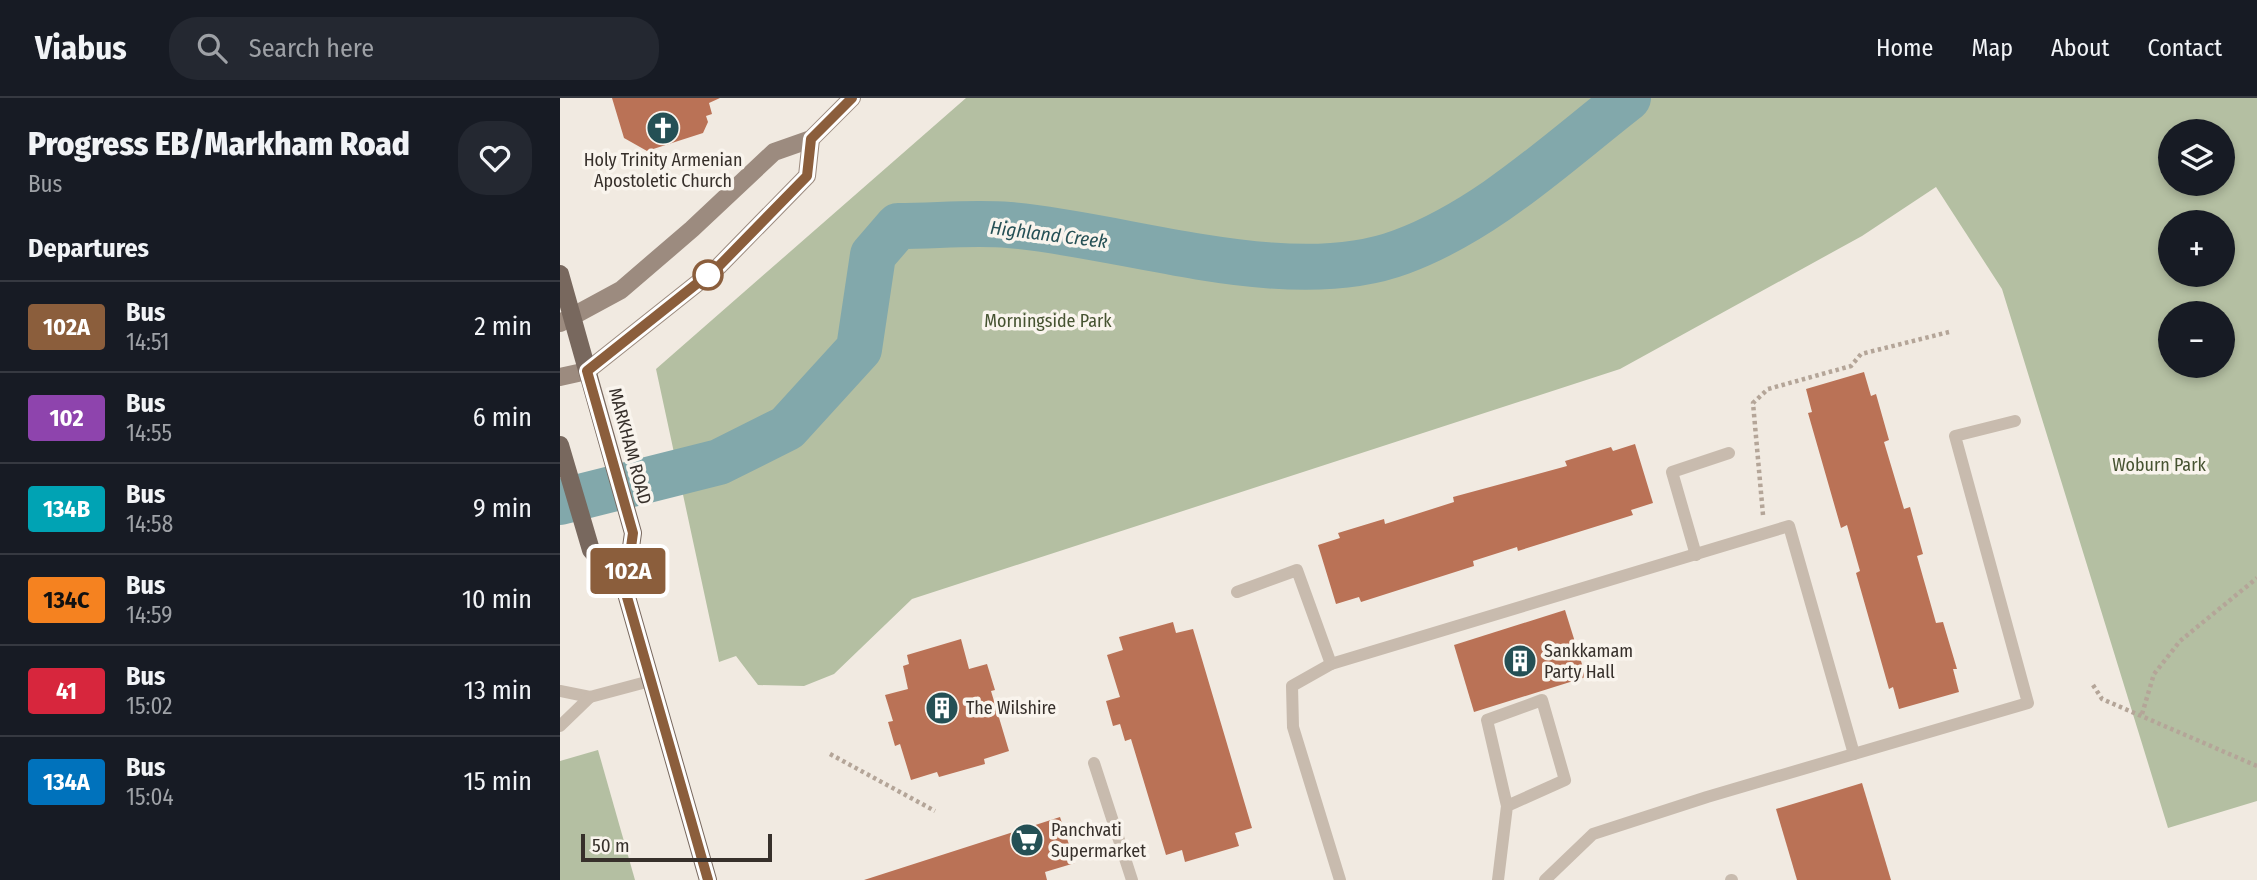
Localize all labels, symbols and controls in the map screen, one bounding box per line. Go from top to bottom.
search box [169,17,659,80]
text: Viabus [35,28,127,68]
icon: search [193,29,231,67]
text: Search here [249,33,374,64]
text: Home [1876,34,1933,62]
text: Map [1971,34,2013,62]
text: About [2051,34,2109,62]
text: Contact [2147,34,2222,62]
church icon: Holy Trinity Armenian Apostoletic Church [644,109,682,147]
map controls [2158,119,2235,378]
button: layers [2158,119,2235,196]
button: heart [458,121,532,195]
text: Progress EB/Markham Road [28,124,410,164]
place label: Holy Trinity Armenian Apostoletic Church [584,149,742,192]
text: Bus [28,170,62,198]
button: + [2158,210,2235,287]
water label: Highland Creek [989,216,1109,253]
text: Departures [28,233,149,264]
unlabelled marker [693,260,723,290]
text: Bus [126,297,165,328]
button: − [2158,301,2235,378]
park label: Morningside Park [984,310,1112,332]
text: 2 min [474,311,532,342]
text: 102A [43,313,90,341]
text: 14:51 [126,328,169,356]
street label: MARKHAM ROAD [604,385,656,507]
text: Bus [126,388,165,419]
text: 6 min [473,402,532,433]
text: 102 [49,404,84,432]
text: 14:55 [126,419,172,447]
park label: Woburn Park [2112,454,2206,476]
text: Bus [126,479,165,510]
text: 9 min [473,493,532,524]
text: 134B [43,495,90,523]
text: 14:58 [126,510,173,538]
line badge: 102A [579,548,677,594]
text: 102A [604,557,652,585]
text: Bus [126,570,165,601]
text: 10 min [462,584,532,615]
text: 134C [43,586,90,614]
text: 14:59 [126,601,172,629]
place label: Sankkamam Party Hall [1544,640,1633,683]
building icon: Sankkamam Party Hall [1501,642,1539,680]
text: Bus [126,661,165,692]
text: 13 min [464,675,532,706]
text: 41 [56,677,77,705]
building icon: The Wilshire [923,689,961,727]
text: 15:02 [126,692,172,720]
place label: The Wilshire [966,697,1056,719]
text: Bus [126,752,165,783]
text: 15 min [464,766,532,797]
text: 134A [43,768,90,796]
text: 15:04 [126,783,174,811]
place label: Panchvati Supermarket [1051,819,1146,862]
supermarket icon: Panchvati Supermarket [1008,821,1046,859]
scale bar [581,831,772,863]
text: 50 m [592,834,630,857]

